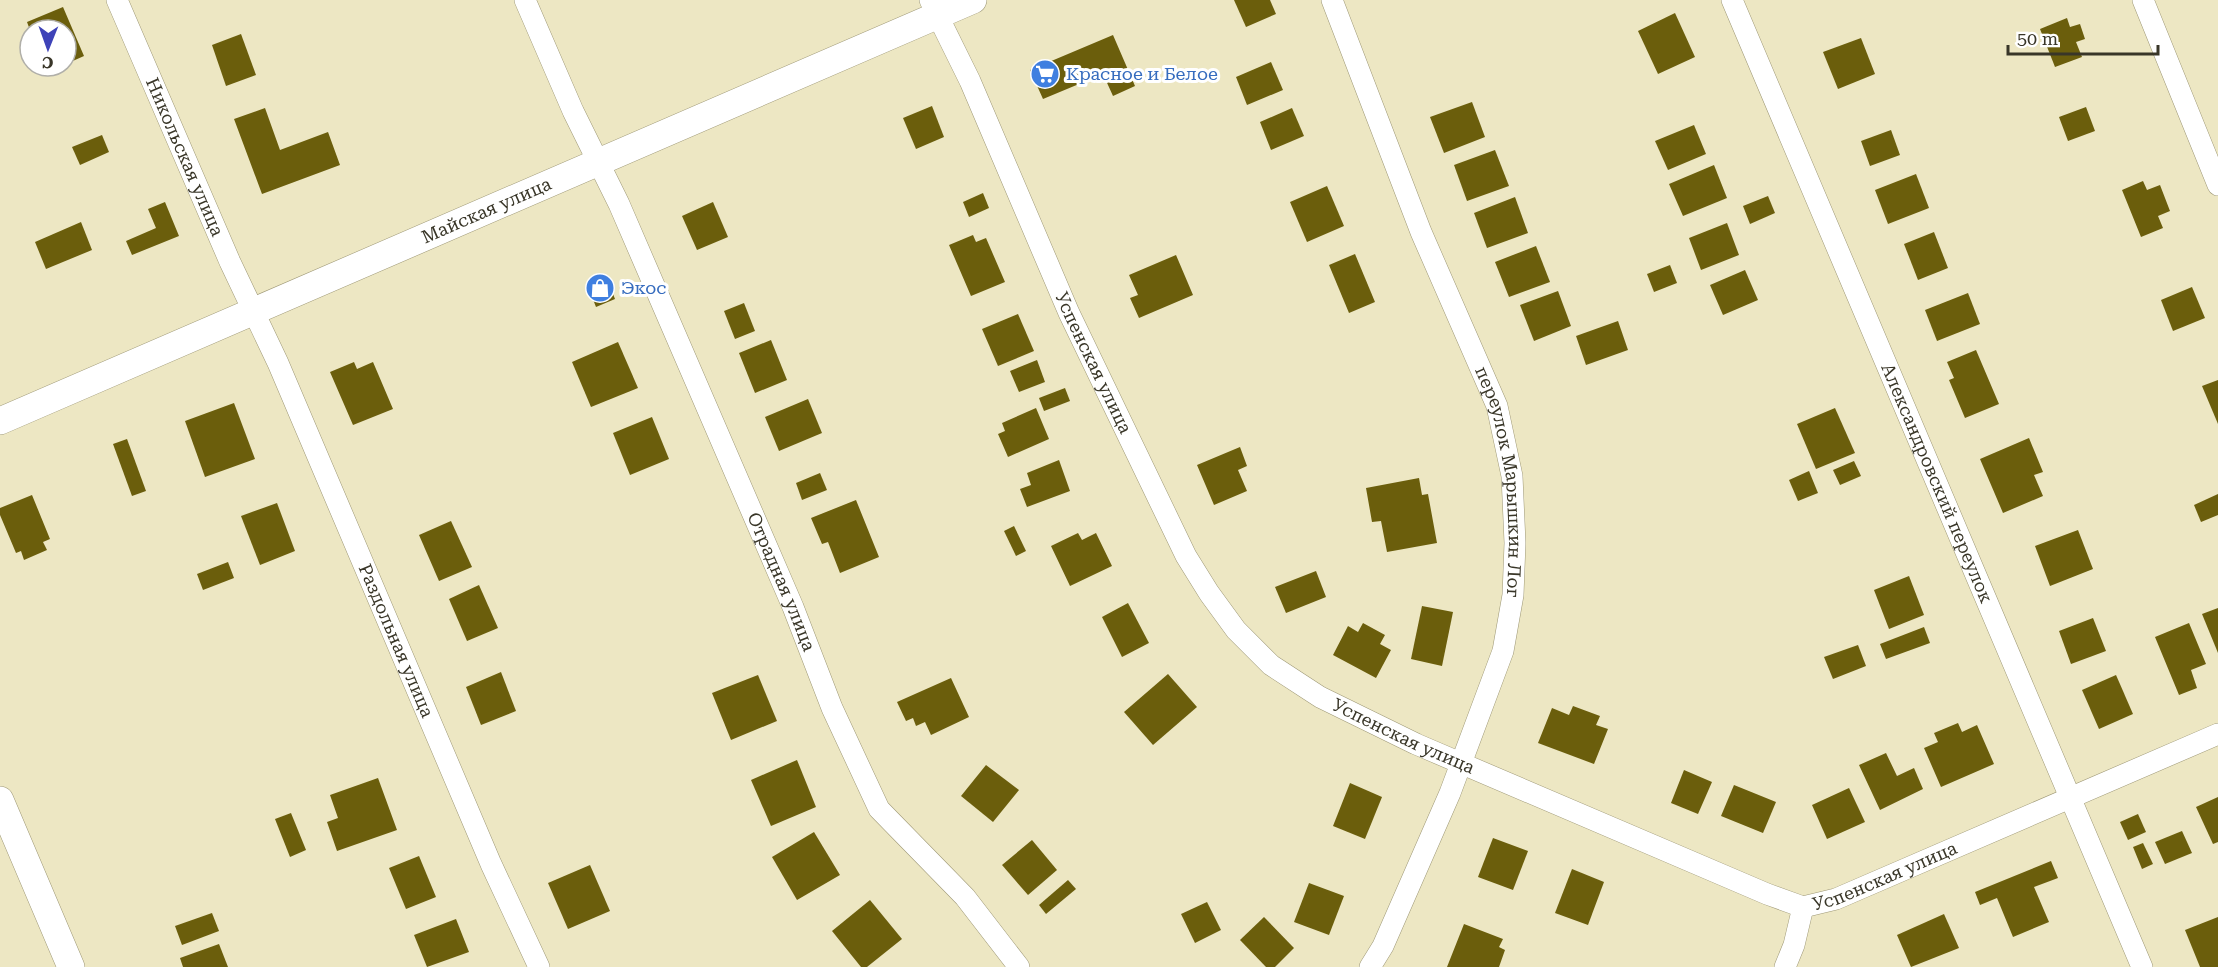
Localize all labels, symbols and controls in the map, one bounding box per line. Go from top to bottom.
north arrow [18,18,78,78]
scale bar [2008,18,2158,56]
text: 50 m [2017,28,2058,49]
text: С [42,53,54,72]
supermarket icon: Красное и Белое [1029,58,1061,90]
place label: Красное и Белое [1066,63,1218,84]
street label: Никольская улица [142,74,229,239]
street label: Майская улица [418,173,554,247]
shop icon: Экос [584,272,616,304]
place label: Экос [621,277,666,298]
street label: Успенская улица [1051,289,1137,437]
street label: Александровский переулок [1877,360,1997,606]
street label: переулок Марышкин Лог [1471,363,1526,598]
street label: Отрадная улица [743,509,820,654]
street label: Раздольная улица [355,561,439,721]
street label: Успенская улица [1329,694,1478,778]
street label: Успенская улица [1810,837,1960,914]

